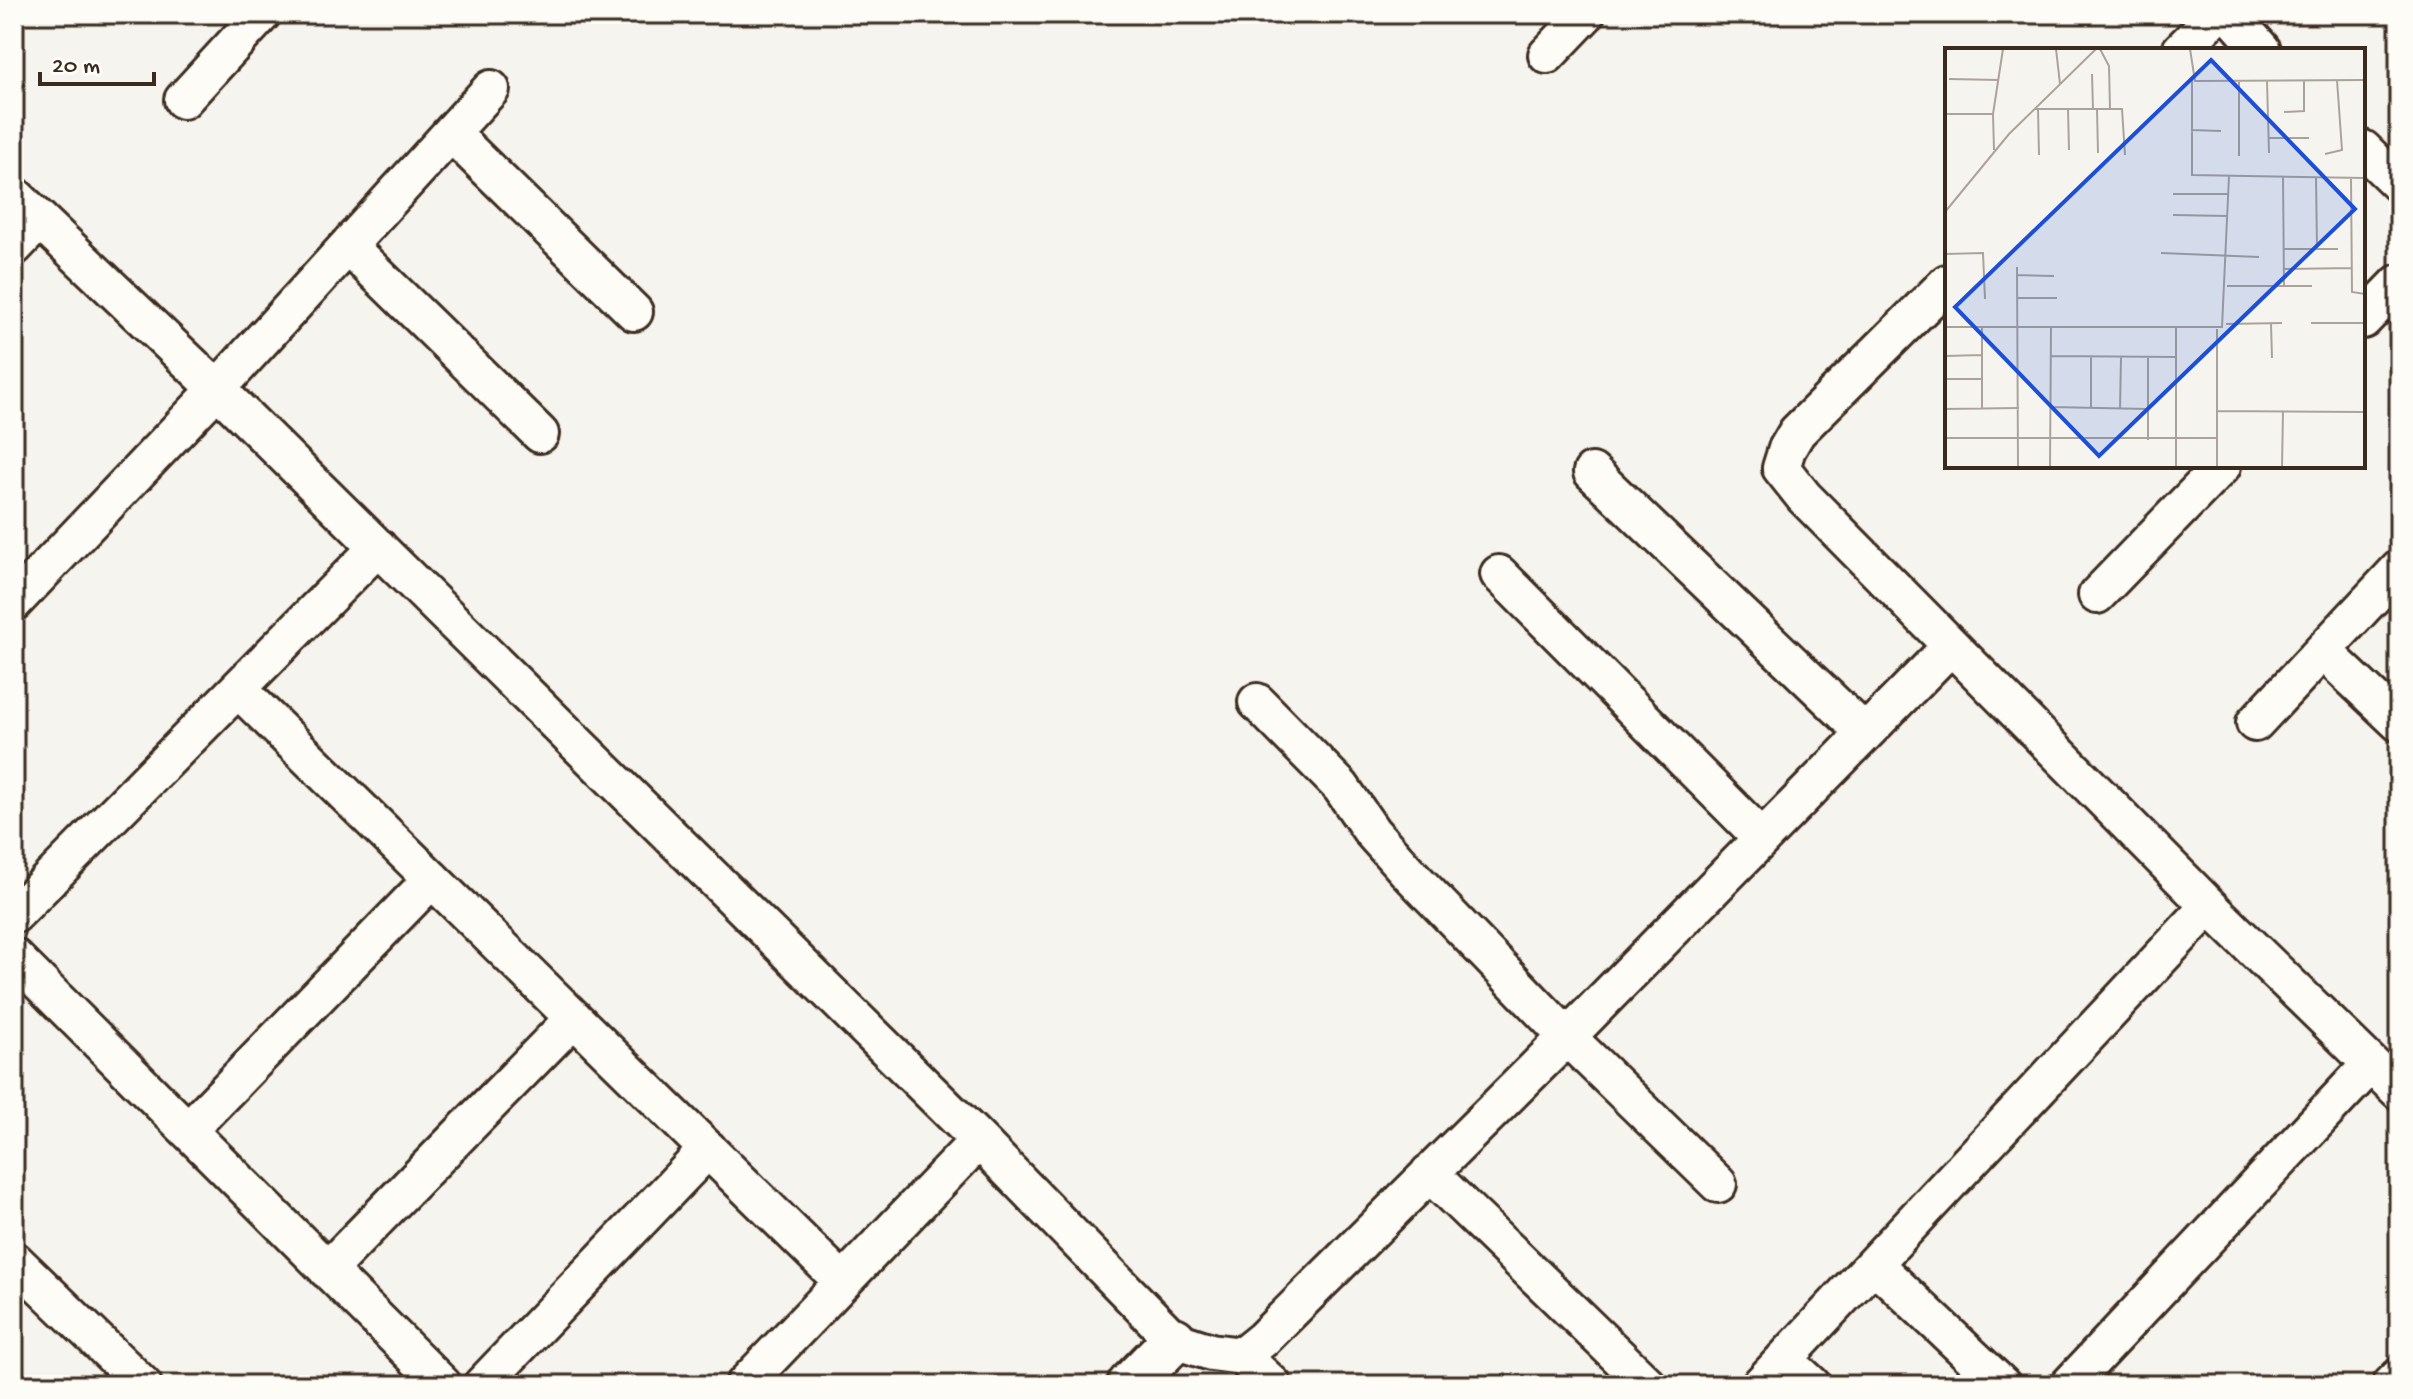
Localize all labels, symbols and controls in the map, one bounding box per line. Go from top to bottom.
scale bar [40,36,154,86]
inset map [1945,48,2365,468]
text: 20 m [52,53,100,82]

